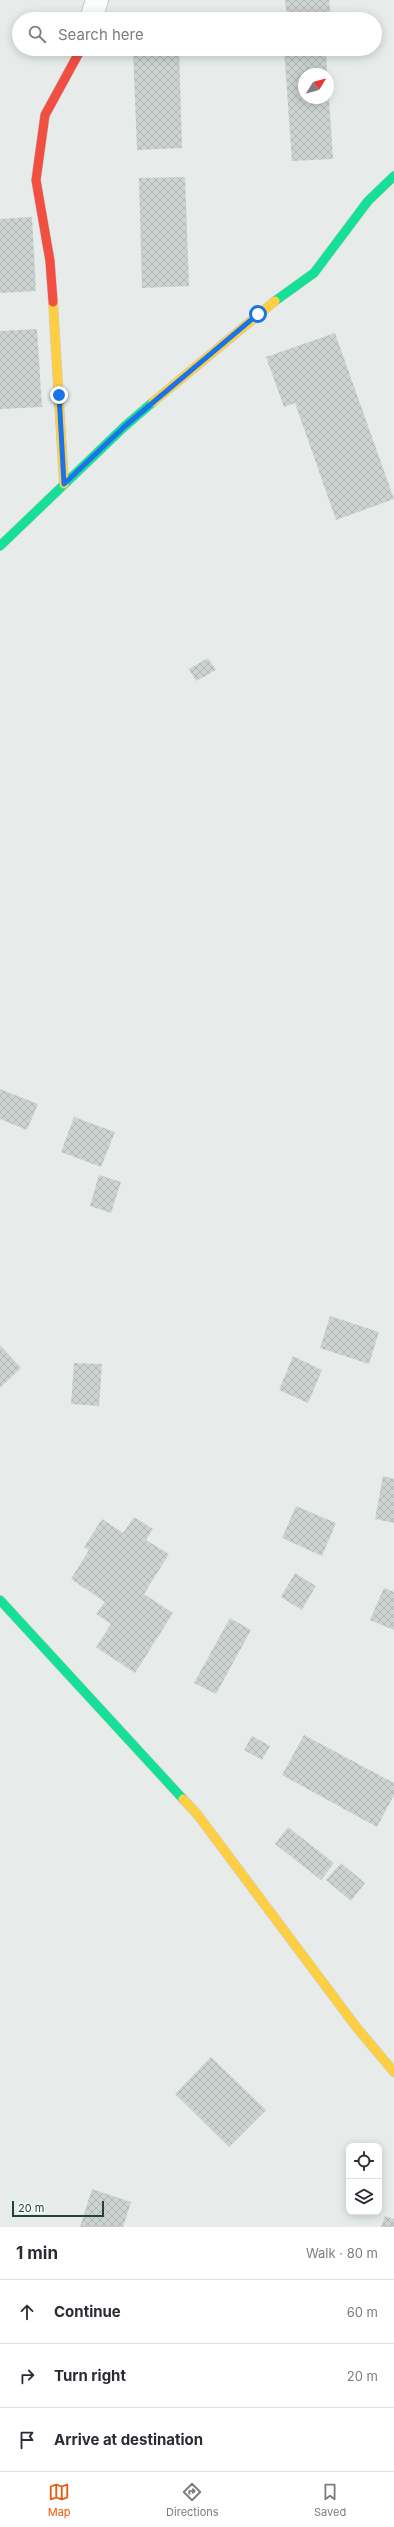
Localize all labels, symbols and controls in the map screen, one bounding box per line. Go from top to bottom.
search box [12,12,382,56]
icon: search [26,23,48,45]
text: Search here [58,25,144,44]
north arrow [298,68,334,104]
route start [249,305,267,323]
route end [50,386,68,404]
map controls [346,2143,382,2215]
button: locate [346,2143,382,2179]
button: layers [346,2179,382,2215]
scale bar [12,2199,104,2218]
text: 20 m [18,2201,44,2215]
text: 1 min [16,2243,58,2263]
text: Walk · 80 m [306,2245,378,2261]
icon: ahead [16,2301,38,2323]
text: Continue [54,2302,121,2321]
text: 60 m [347,2304,378,2320]
icon: right [16,2365,38,2387]
text: Turn right [54,2366,126,2385]
text: 20 m [347,2368,378,2384]
icon: arrive [16,2429,38,2451]
text: Arrive at destination [54,2430,203,2449]
tab: Map [48,2481,71,2519]
tab: Directions [166,2481,219,2519]
tab: Saved [314,2481,346,2519]

